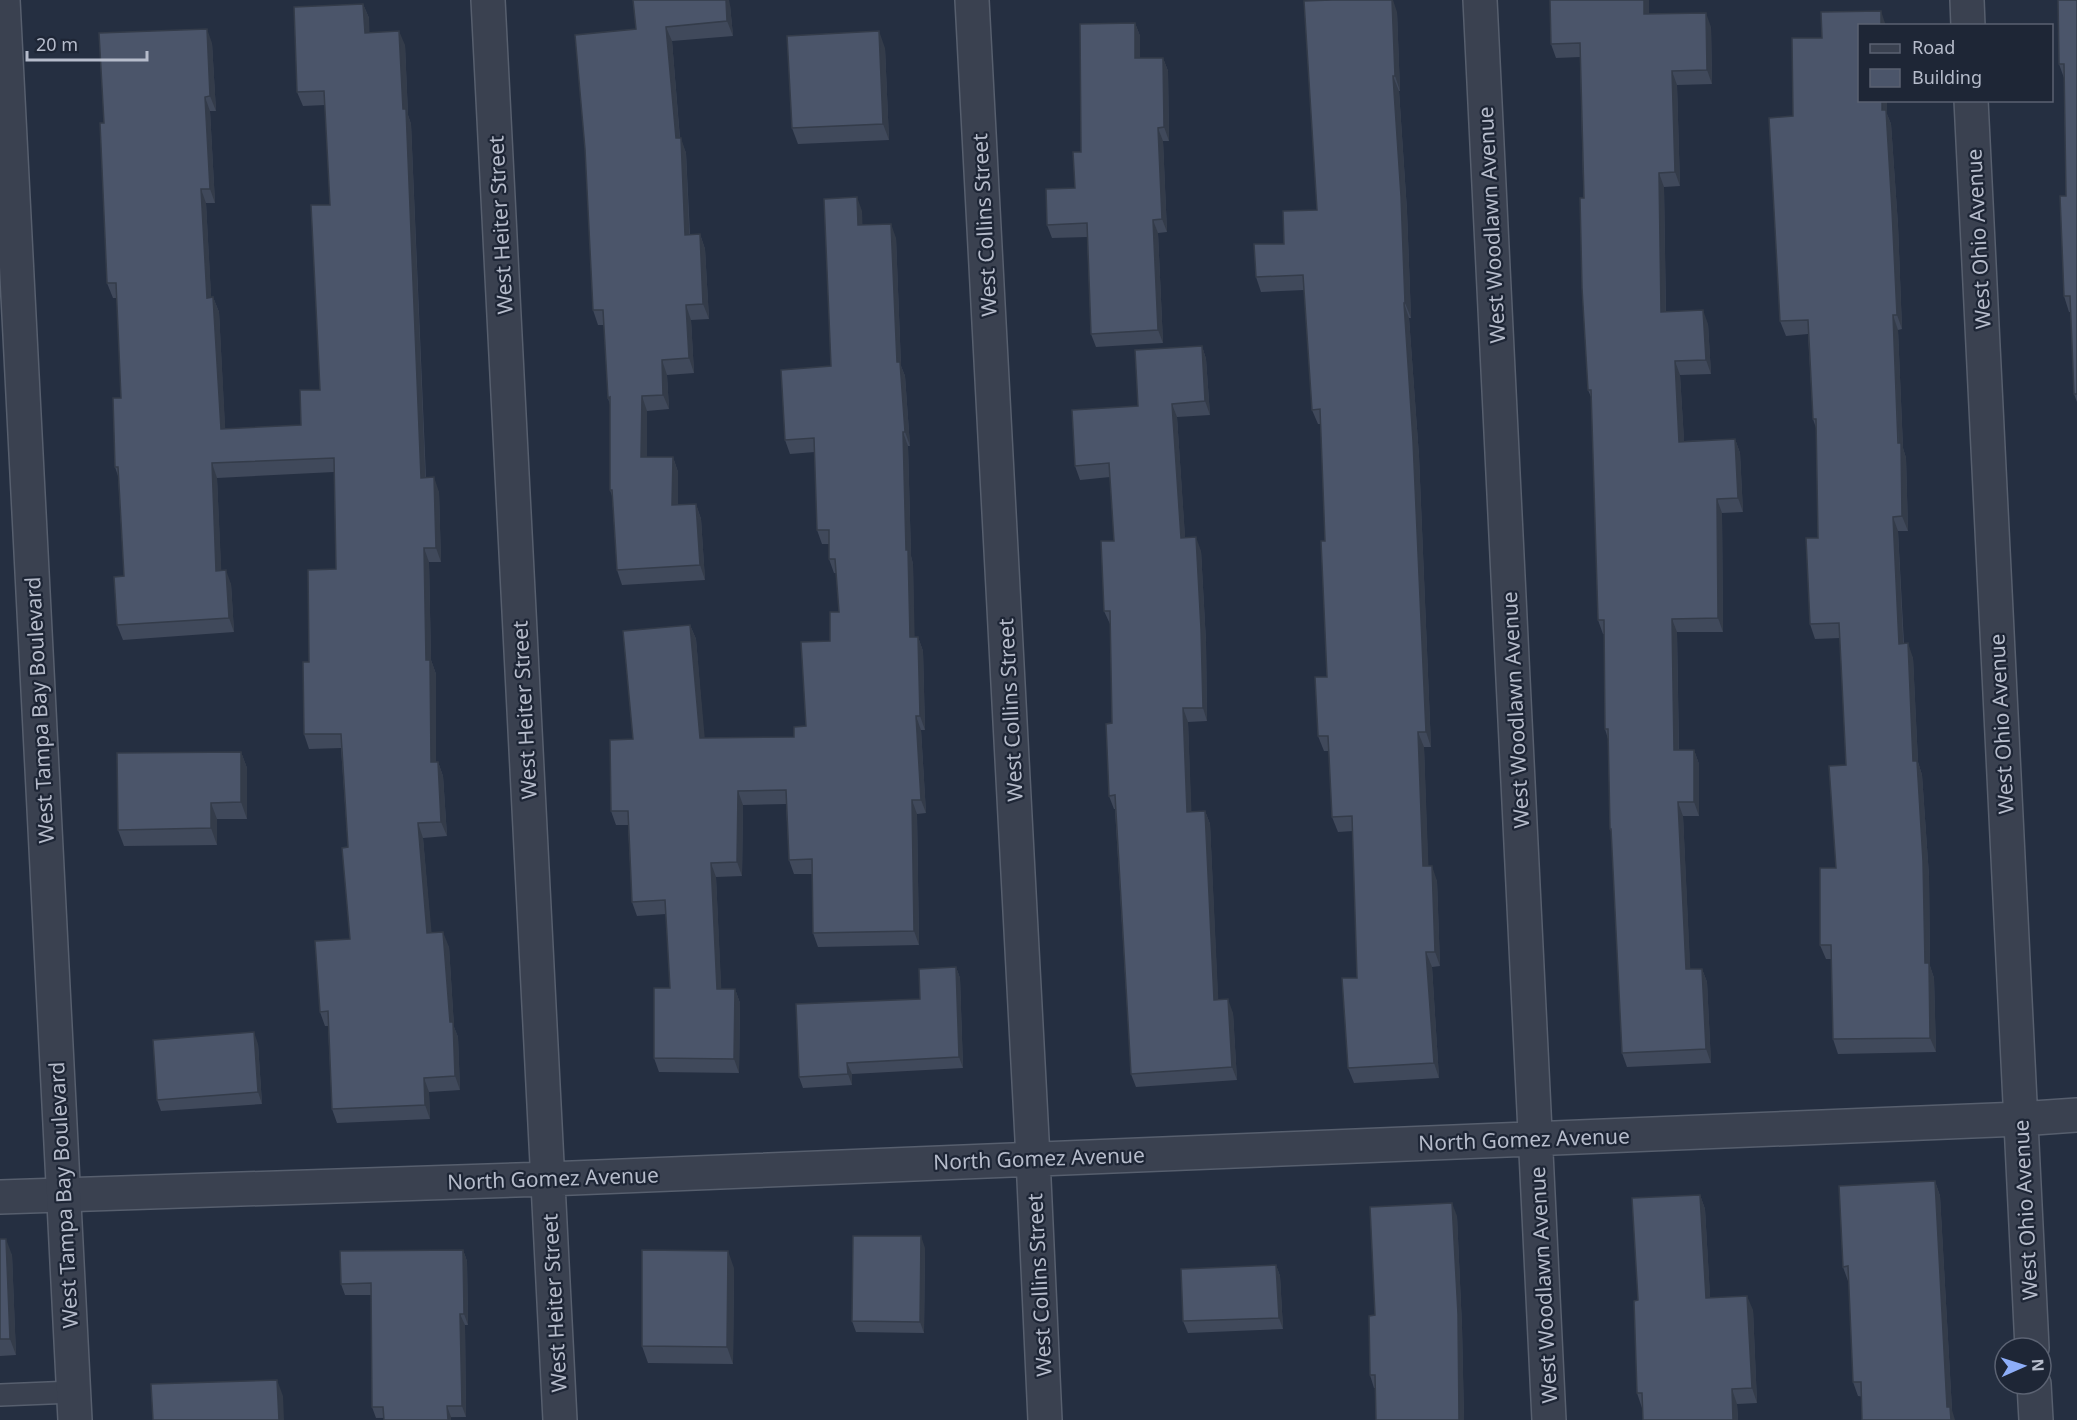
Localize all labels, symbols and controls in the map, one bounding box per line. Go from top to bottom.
scale bar [27,24,147,62]
legend [1858,24,2053,102]
text: 20 m [36,32,78,56]
text: Road [1912,35,1955,59]
text: Building [1912,65,1982,89]
street label: West Woodlawn Avenue [1471,106,1511,344]
street label: West Collins Street [965,132,1003,317]
street label: West Heiter Street [481,134,519,315]
street label: West Ohio Avenue [1959,148,1997,330]
street label: West Tampa Bay Boulevard [18,576,60,844]
street label: West Woodlawn Avenue [1495,591,1535,829]
street label: West Collins Street [991,617,1029,802]
street label: West Heiter Street [505,619,543,800]
street label: West Ohio Avenue [1982,633,2020,815]
street label: West Tampa Bay Boulevard [42,1061,84,1329]
street label: West Ohio Avenue [2006,1119,2044,1301]
street label: North Gomez Avenue [1418,1121,1630,1157]
street label: North Gomez Avenue [933,1140,1145,1176]
street label: North Gomez Avenue [447,1160,659,1196]
street label: West Woodlawn Avenue [1523,1166,1563,1404]
street label: West Collins Street [1020,1192,1058,1377]
street label: West Heiter Street [535,1212,573,1393]
north arrow [1993,1336,2053,1396]
text: N [2027,1358,2049,1372]

